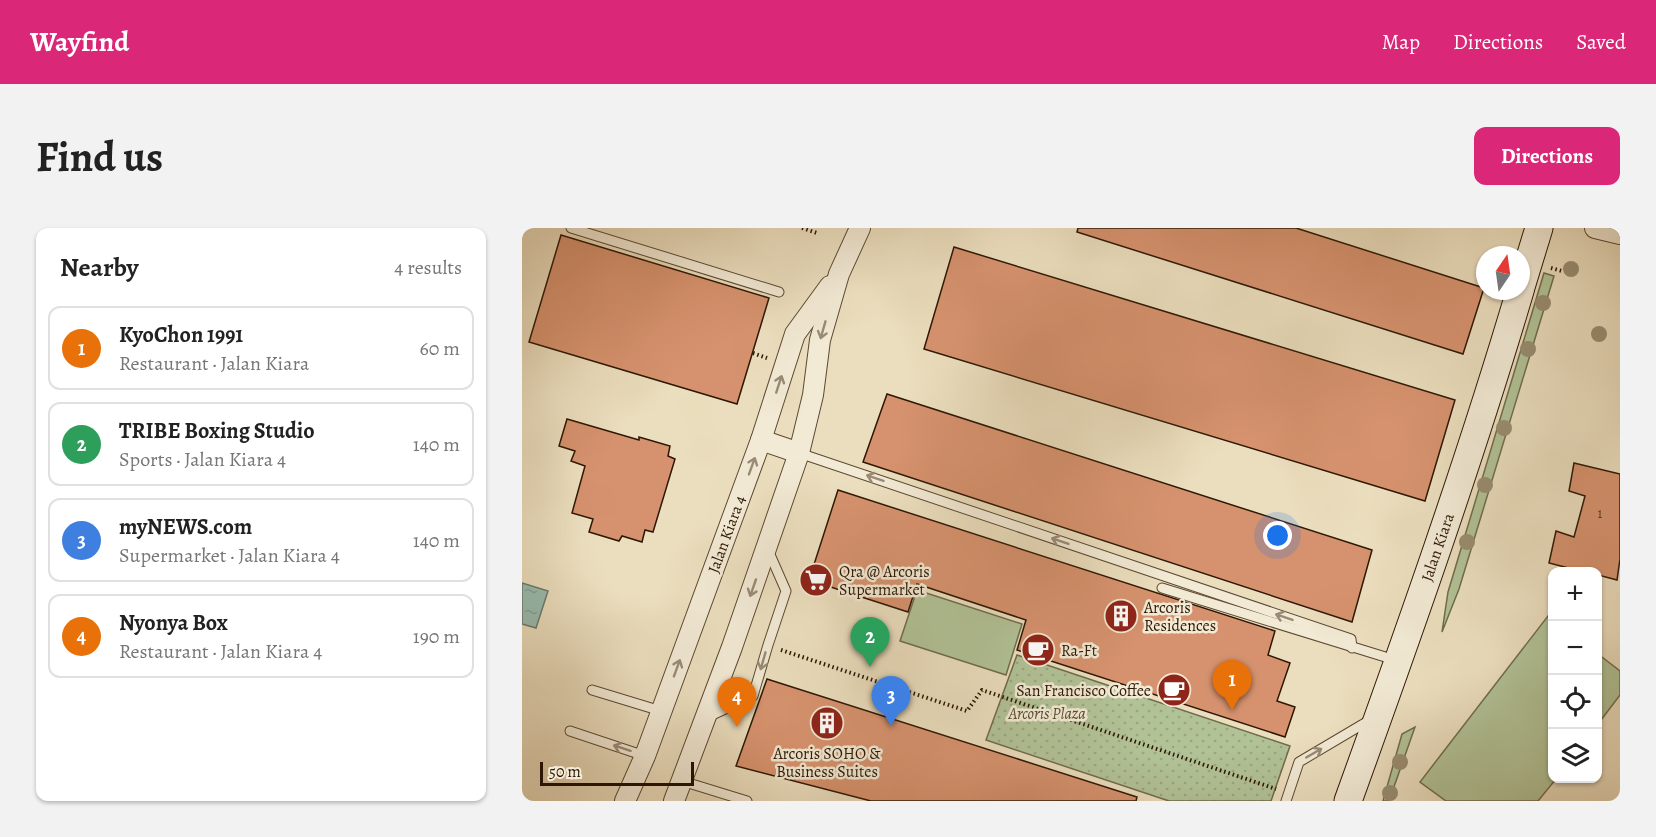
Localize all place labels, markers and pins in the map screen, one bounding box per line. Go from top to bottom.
place label: Qra @ Arcoris Supermarket [839,561,930,601]
supermarket icon: Qra @ Arcoris Supermarket [798,562,834,598]
place label: Arcoris Residences [1143,597,1216,637]
building icon: Arcoris Residences [1103,598,1139,634]
pin: 2 [850,618,890,667]
cafe icon: Ra-Ft [1020,632,1056,668]
place label: Ra-Ft [1061,640,1097,662]
pin: 1 [1212,660,1252,710]
cafe icon: San Francisco Coffee [1156,672,1192,708]
pin: 3 [872,676,910,726]
pin: 4 [718,678,756,727]
place label: San Francisco Coffee [1016,680,1151,702]
building icon: Arcoris SOHO & Business Suites [809,705,845,741]
place label: Arcoris SOHO & Business Suites [773,743,881,783]

